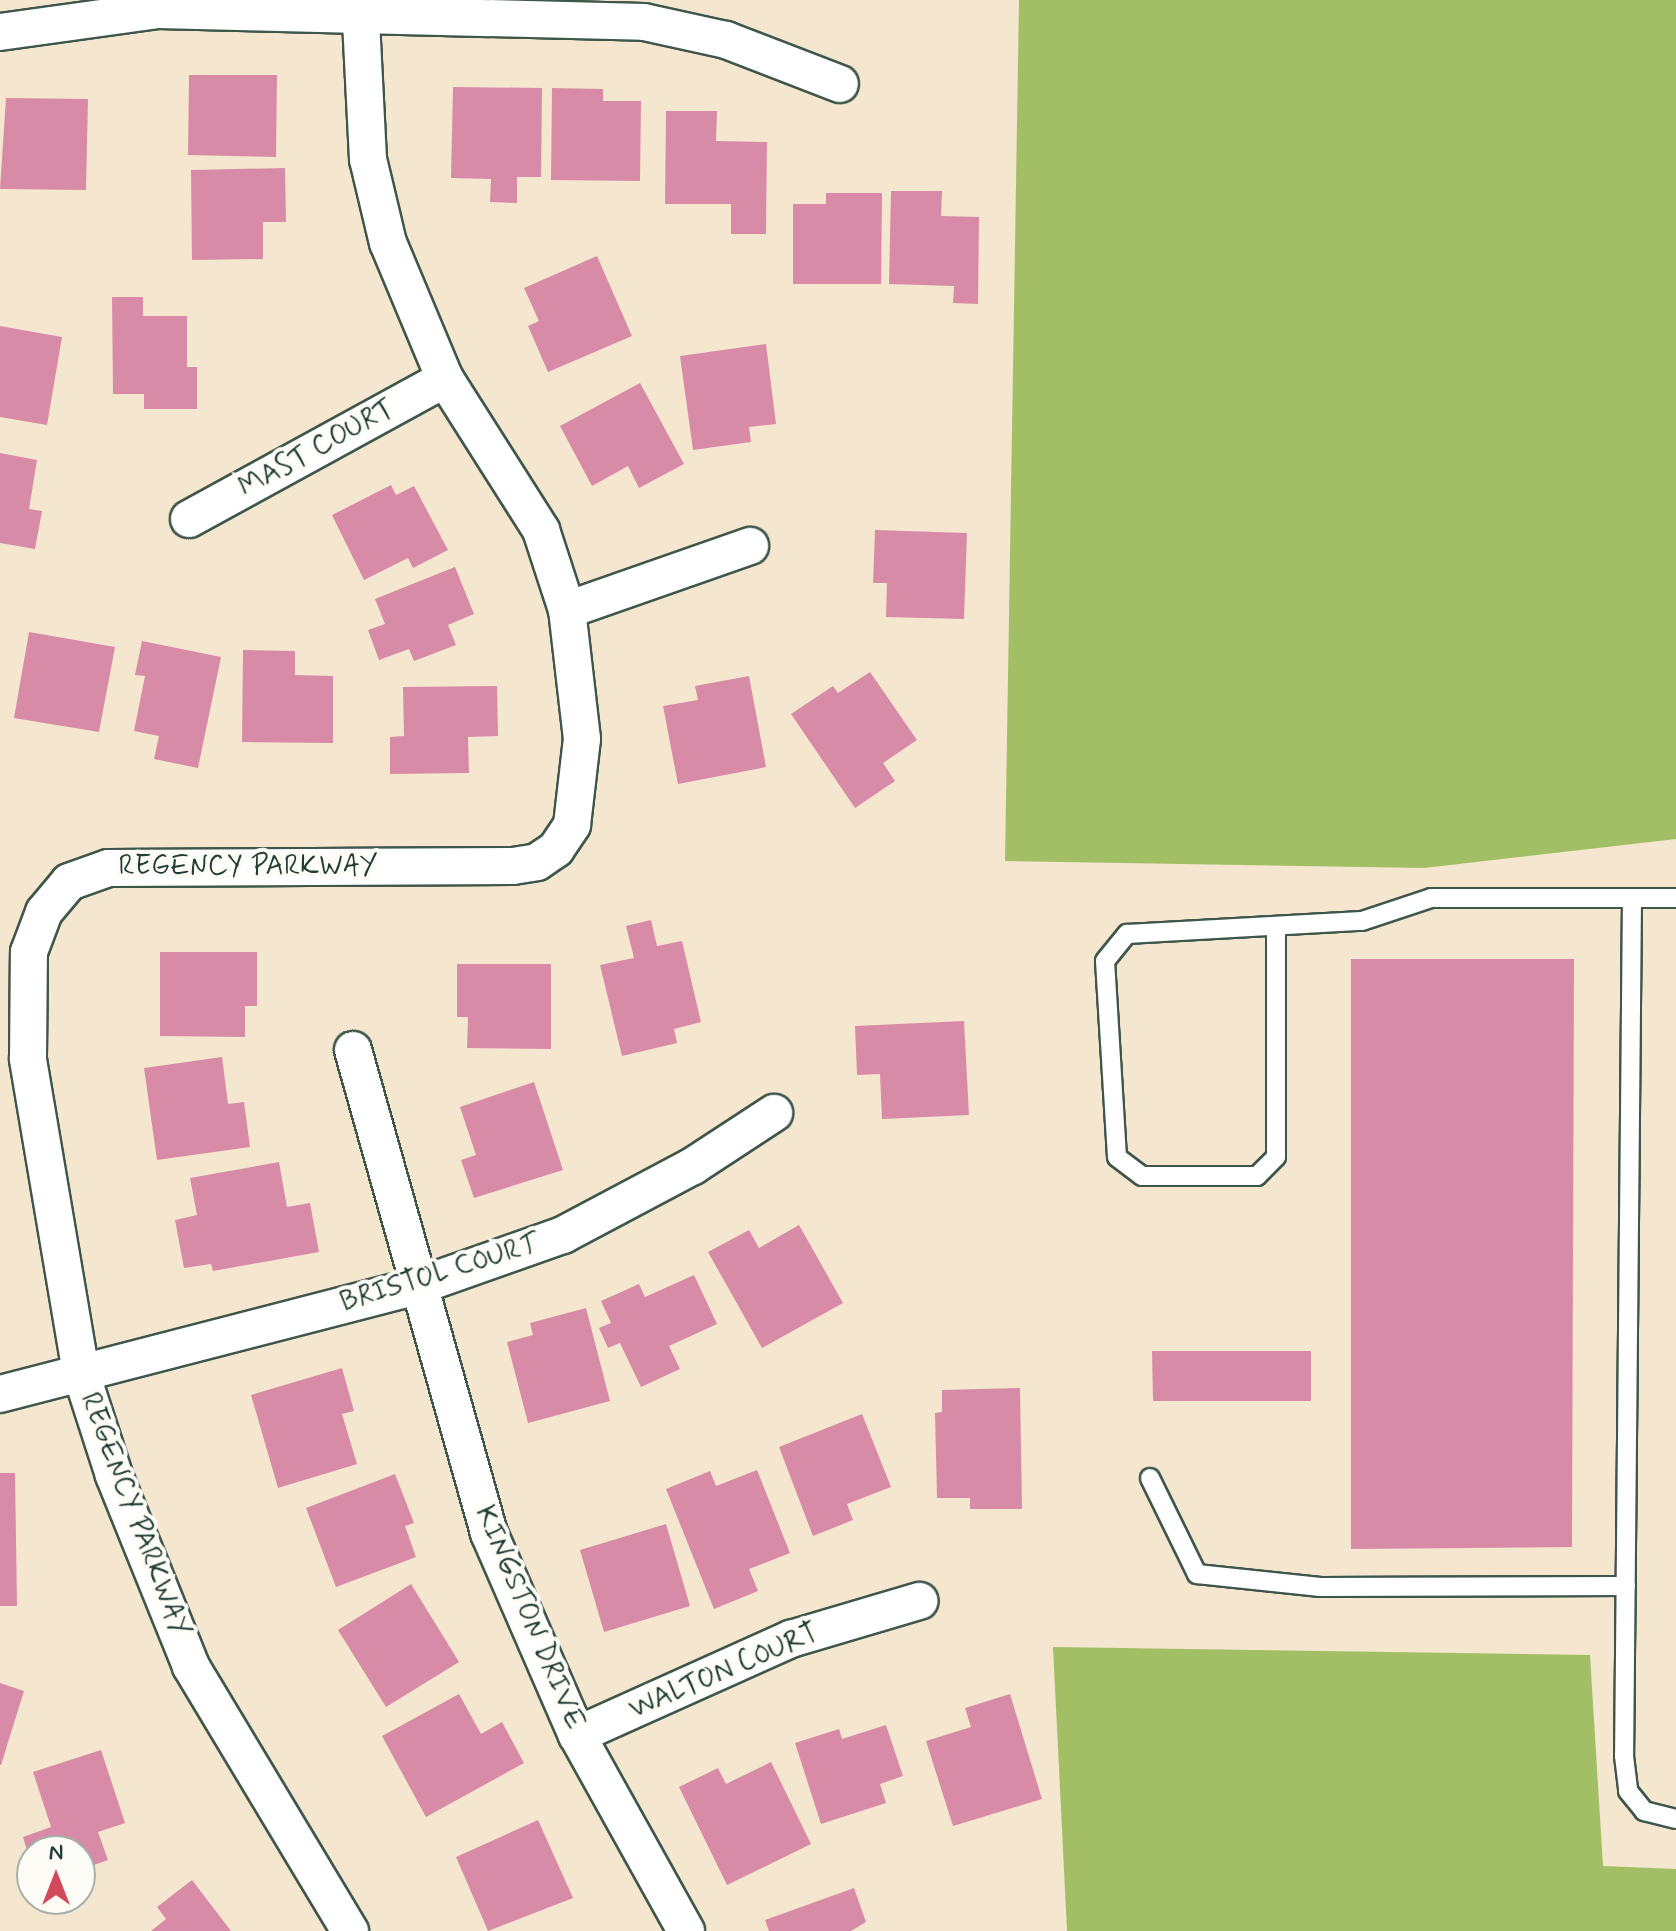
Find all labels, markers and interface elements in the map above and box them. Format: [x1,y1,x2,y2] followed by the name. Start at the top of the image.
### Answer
[233,392,401,506] street label: MAST COURT
[121,850,375,884] street label: REGENCY PARKWAY
[335,1227,545,1321] street label: BRISTOL COURT
[73,1391,195,1639] street label: REGENCY PARKWAY
[467,1501,591,1735] street label: KINGSTON DRIVE
[622,1616,826,1728] street label: WALTON COURT
[16,1835,96,1915] north arrow
[49,1839,63,1867] text: N

